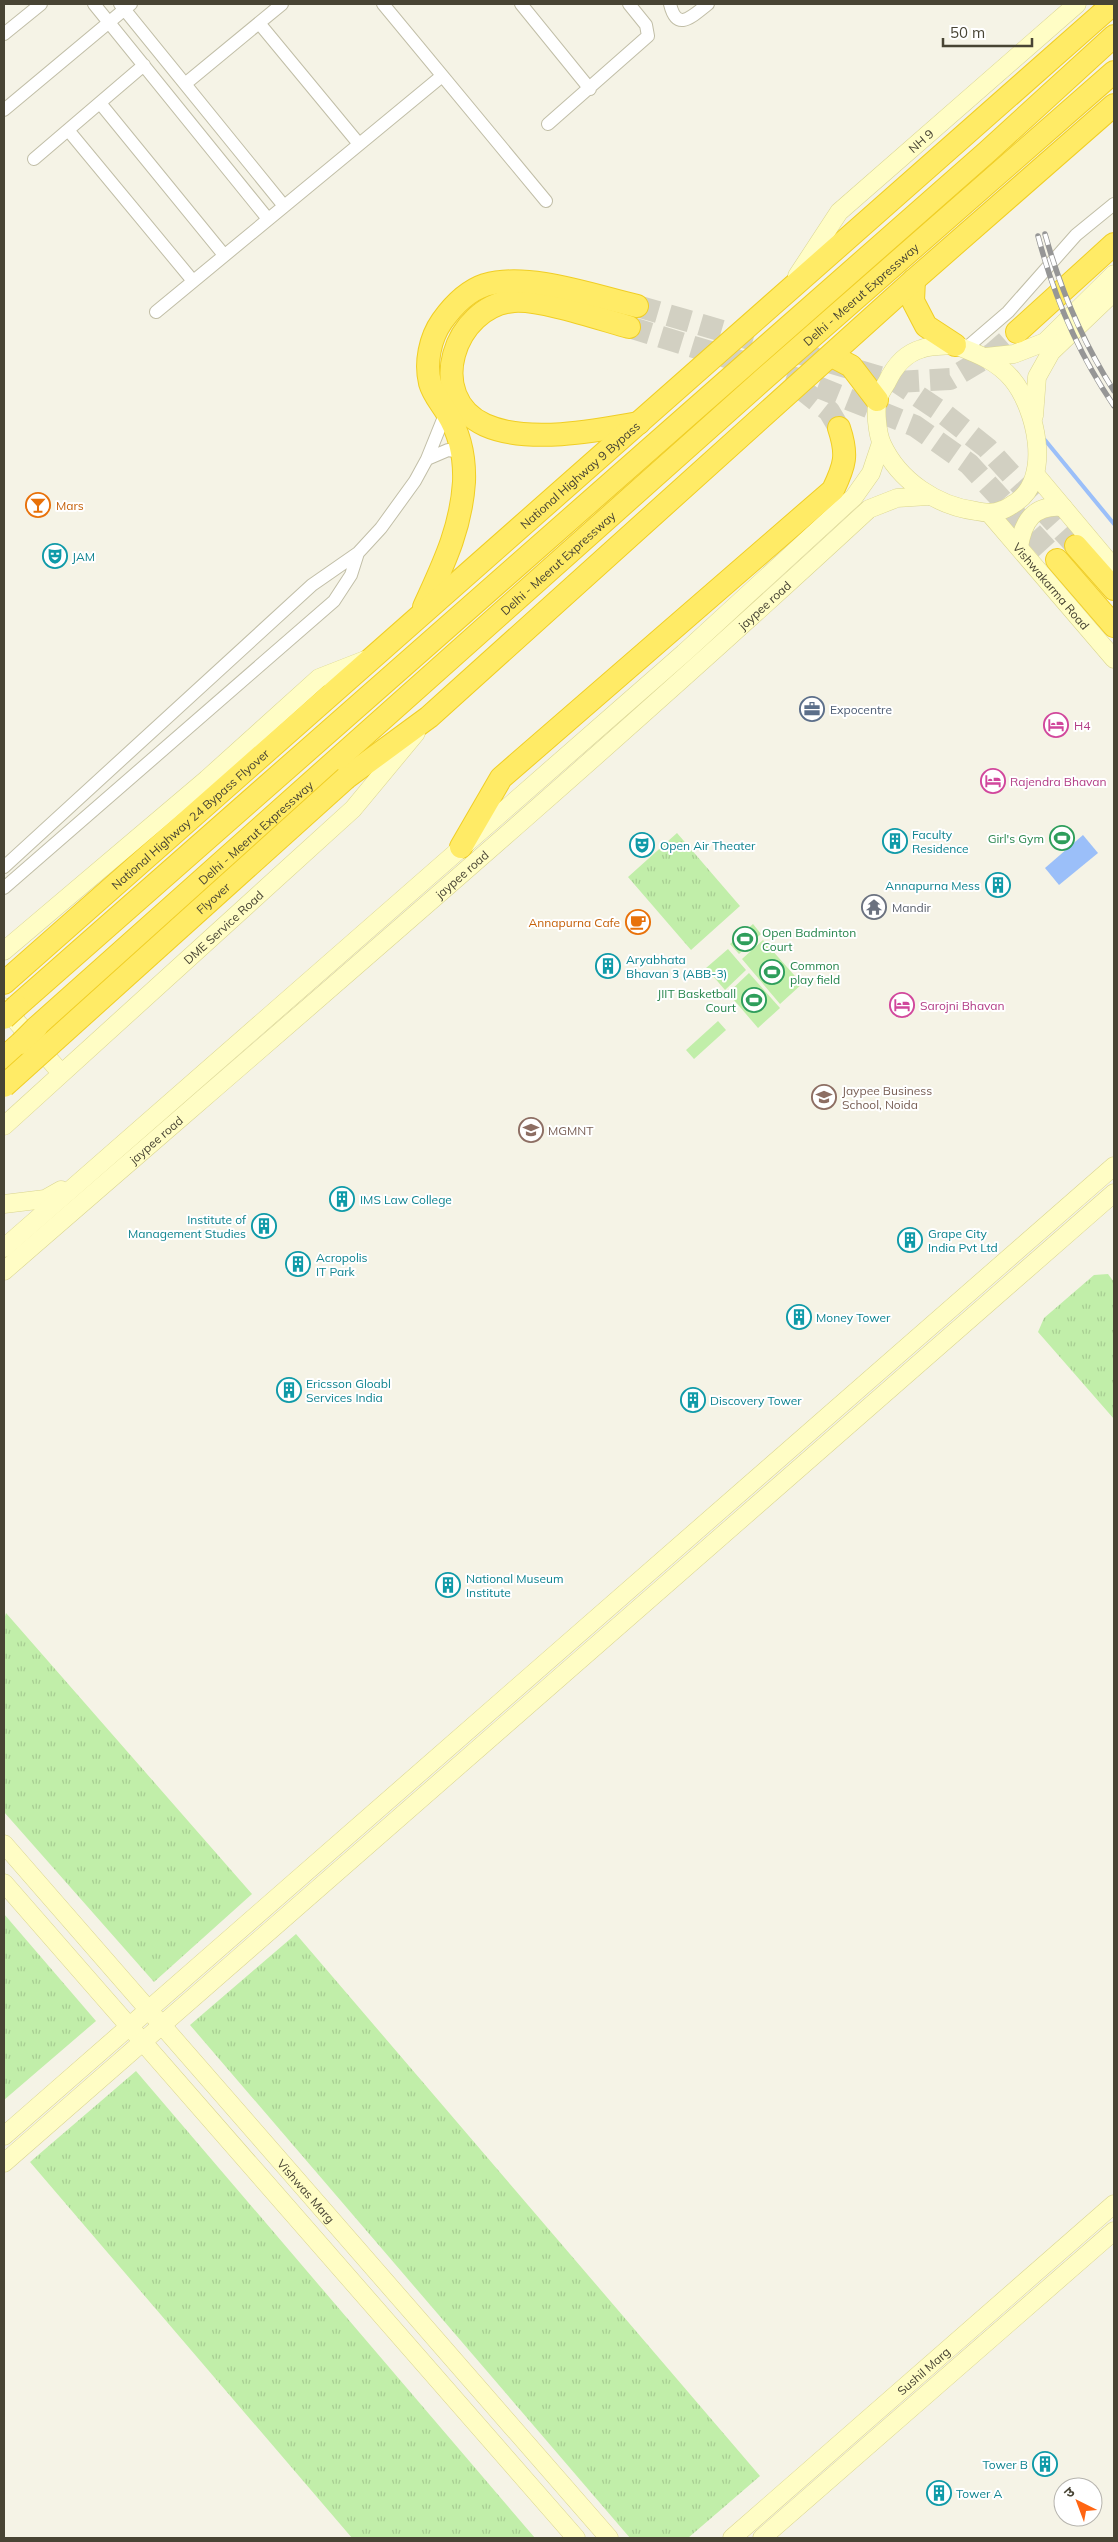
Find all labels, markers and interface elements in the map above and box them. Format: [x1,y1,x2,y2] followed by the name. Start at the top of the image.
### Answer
[943,15,1032,47] scale bar
[950,23,985,42] text: 50 m
[905,126,936,156] street label: NH 9
[800,239,922,349] street label: Delhi - Meerut Expressway
[517,418,643,532] street label: National Highway 9 Bypass
[25,492,51,518] bar icon: Mars
[56,498,84,513] place label: Mars
[497,507,619,618] street label: Delhi - Meerut Expressway
[1010,539,1093,632] street label: Vishwakarma Road
[42,543,68,569] theatre icon: JAM
[72,549,95,564] place label: JAM
[734,577,794,633] street label: jaypee road
[799,696,825,722] office icon: Expocentre
[830,702,892,717] place label: Expocentre
[1043,712,1069,738] hotel icon: H4
[1074,718,1090,733] place label: H4
[108,745,272,892] street label: National Highway 24 Bypass Flyover
[980,768,1006,794] hotel icon: Rajendra Bhavan
[1010,774,1107,789] place label: Rajendra Bhavan
[195,777,316,887] street label: Delhi - Meerut Expressway
[1049,825,1075,851] sports icon: Girl's Gym
[912,827,969,856] place label: Faculty Residence
[882,828,908,854] building icon: Faculty Residence
[988,831,1044,846] place label: Girl's Gym
[629,832,655,858] theatre icon: Open Air Theater
[660,838,756,853] place label: Open Air Theater
[431,847,491,902] street label: jaypee road
[985,872,1011,898] building icon: Annapurna Mess
[885,878,980,893] place label: Annapurna Mess
[193,879,233,917] street label: Flyover
[180,887,266,967] street label: DME Service Road
[861,894,887,920] temple icon: Mandir
[892,900,932,915] place label: Mandir
[625,909,651,935] cafe icon: Annapurna Cafe
[528,915,620,930] place label: Annapurna Cafe
[762,925,856,954] place label: Open Badminton Court
[732,926,758,952] sports icon: Open Badminton Court
[626,952,727,981] place label: Aryabhata Bhavan 3 (ABB-3)
[595,953,621,979] building icon: Aryabhata Bhavan 3 (ABB-3)
[790,958,840,987] place label: Common play field
[759,959,785,985] sports icon: Common play field
[657,986,736,1015] place label: JIIT Basketball Court
[741,987,767,1013] sports icon: JIIT Basketball Court
[889,992,915,1018] hotel icon: Sarojni Bhavan
[920,998,1005,1013] place label: Sarojni Bhavan
[842,1083,932,1112] place label: Jaypee Business School, Noida
[811,1084,837,1110] school or university icon: Jaypee Business School, Noida
[126,1112,185,1167] street label: jaypee road
[518,1117,544,1143] school or university icon: MGMNT
[548,1123,594,1138] place label: MGMNT
[329,1186,355,1212] building icon: IMS Law College
[360,1192,452,1207] place label: IMS Law College
[128,1212,247,1241] place label: Institute of Management Studies
[251,1213,277,1239] building icon: Institute of Management Studies
[928,1226,998,1255] place label: Grape City India Pvt Ltd
[897,1227,923,1253] building icon: Grape City India Pvt Ltd
[316,1250,368,1279] place label: Acropolis IT Park
[285,1251,311,1277] building icon: Acropolis IT Park
[786,1304,812,1330] building icon: Money Tower
[816,1310,891,1325] place label: Money Tower
[306,1376,391,1405] place label: Ericsson Gloabl Services India
[276,1377,302,1403] building icon: Ericsson Gloabl Services India
[680,1387,706,1413] building icon: Discovery Tower
[710,1393,802,1408] place label: Discovery Tower
[466,1571,563,1600] place label: National Museum Institute
[435,1572,461,1598] building icon: National Museum Institute
[274,2156,338,2226] street label: Vishwas Marg
[894,2344,953,2398] street label: Sushil Marg
[1032,2451,1058,2477] building icon: Tower B
[982,2457,1028,2472] place label: Tower B
[1053,2477,1103,2527] north arrow
[926,2480,952,2506] building icon: Tower A
[1060,2482,1079,2502] text: उ
[956,2486,1002,2501] place label: Tower A

